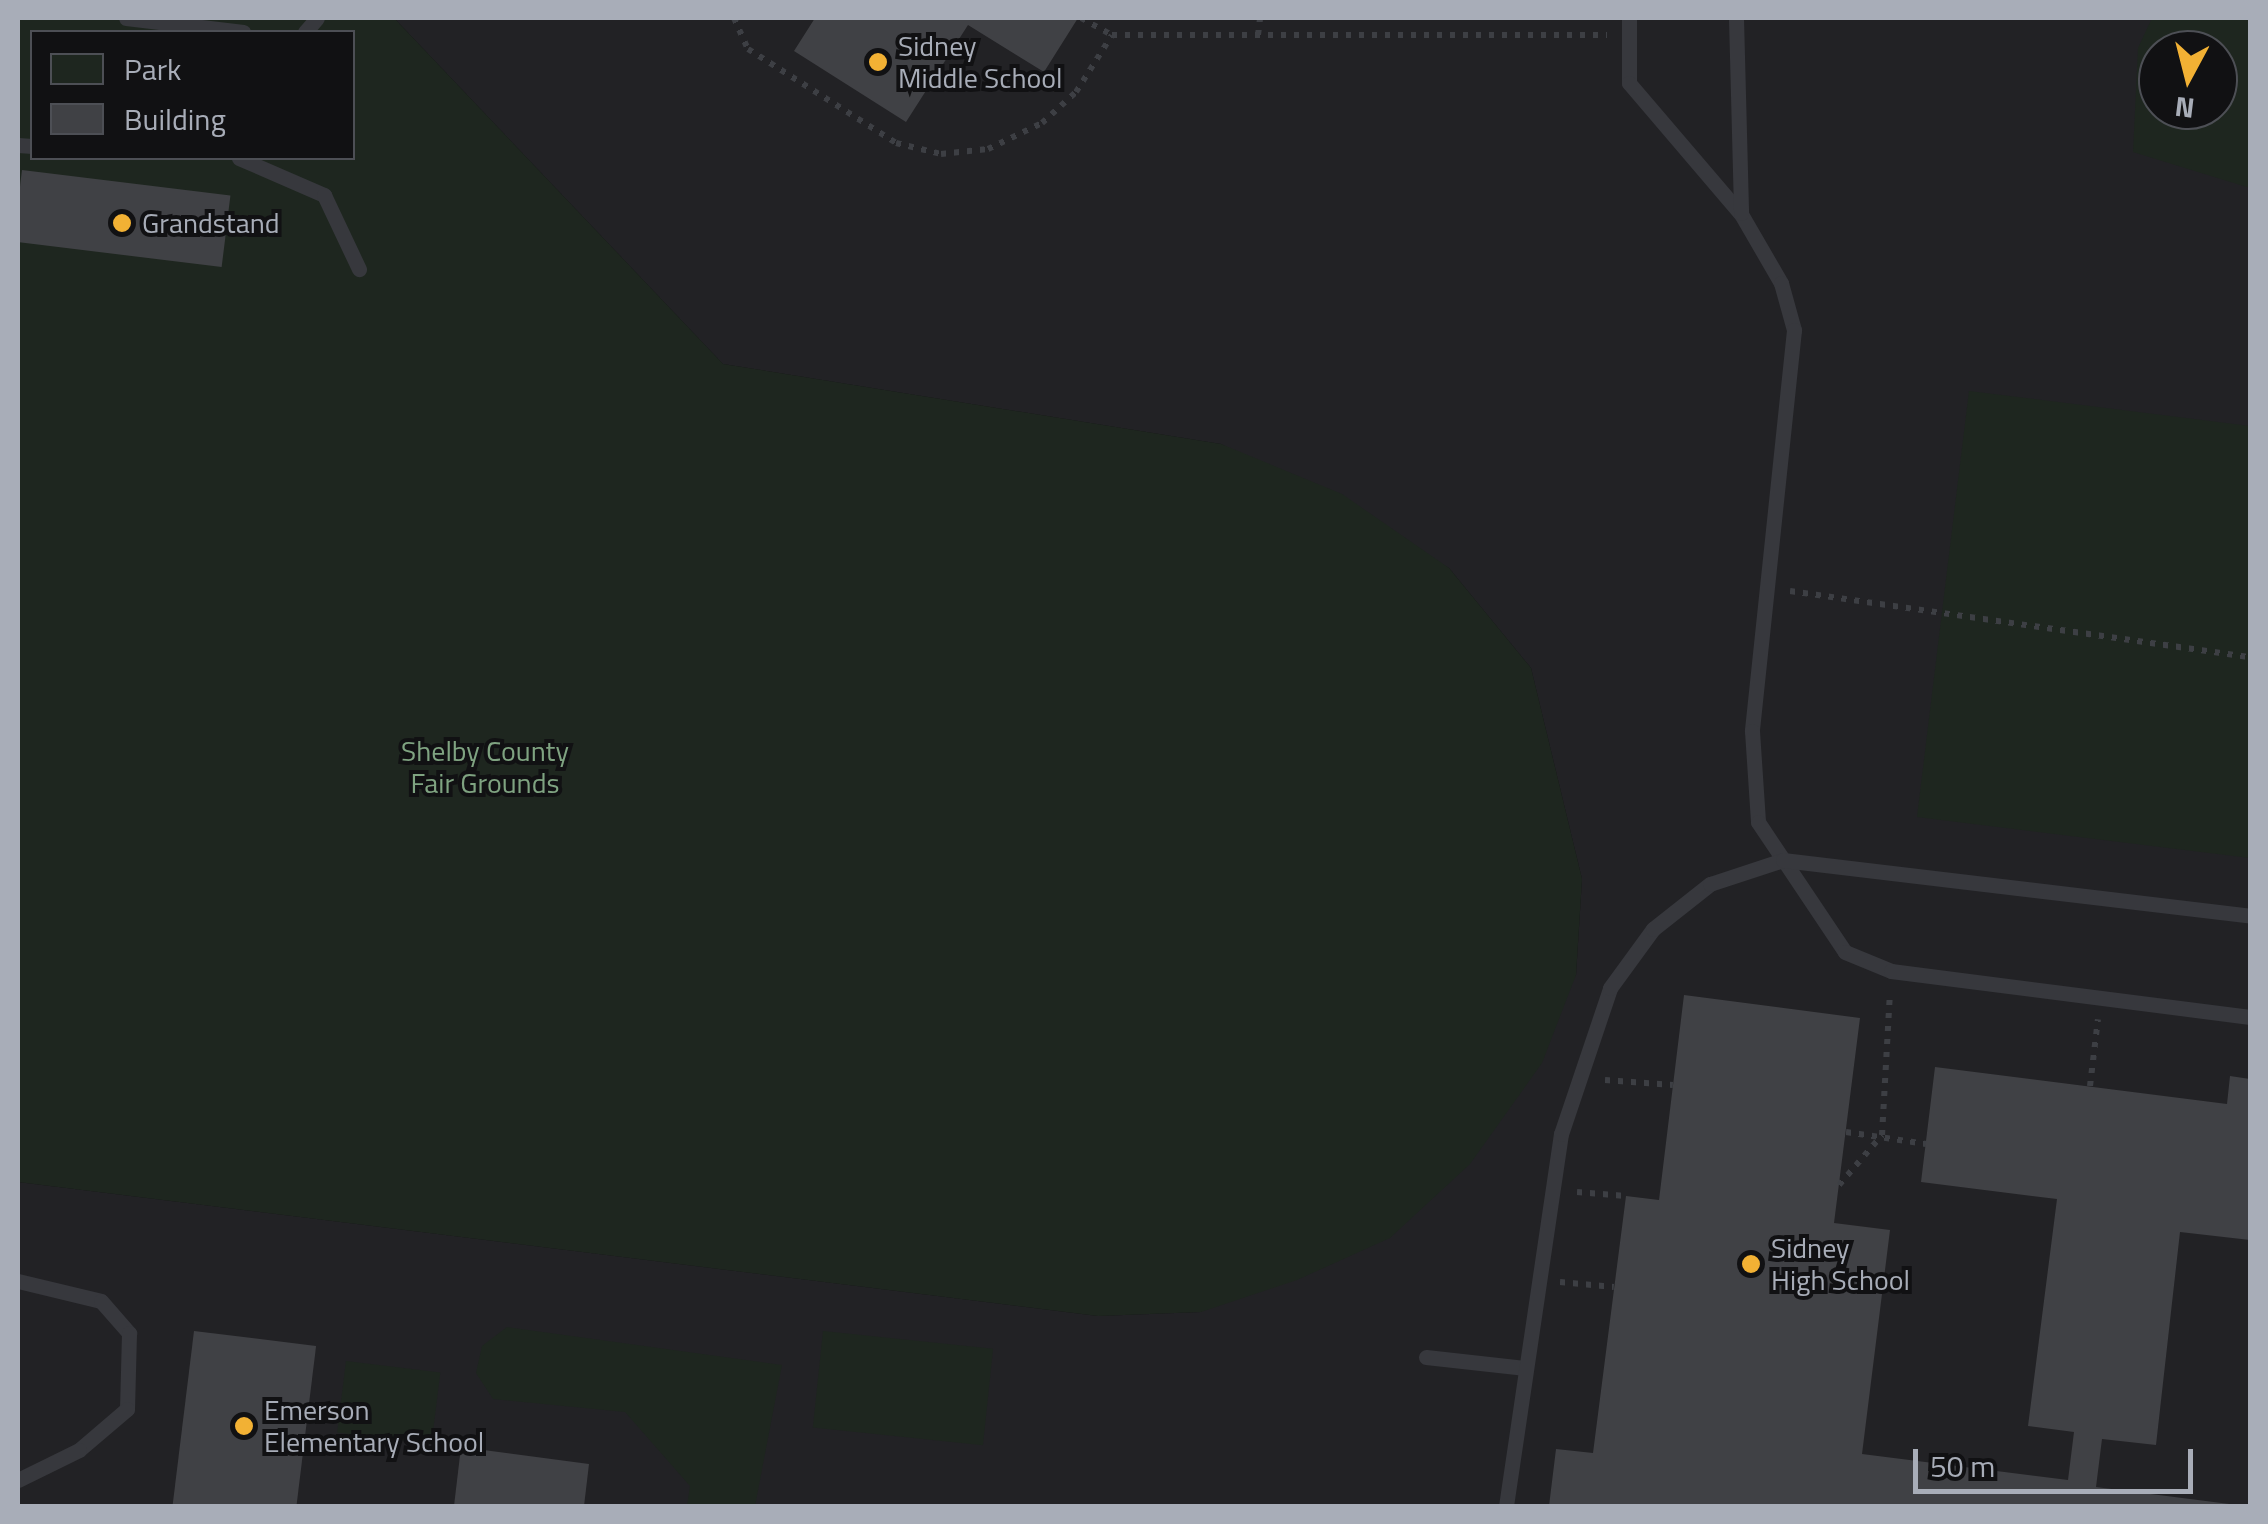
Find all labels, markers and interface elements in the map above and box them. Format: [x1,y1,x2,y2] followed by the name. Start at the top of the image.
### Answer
[898,29,1062,95] place label: Sidney Middle School
[30,30,355,160] legend
[2138,30,2238,130] north arrow
[124,46,181,92] text: Park
[867,51,889,73] marker: Sidney Middle School
[2172,86,2197,131] text: N
[124,96,226,142] text: Building
[142,206,280,240] place label: Grandstand
[111,212,133,234] marker: Grandstand
[401,734,569,800] park label: Shelby County Fair Grounds
[1771,1231,1910,1297] place label: Sidney High School
[1740,1253,1762,1275] marker: Sidney High School
[264,1393,484,1459] place label: Emerson Elementary School
[233,1415,255,1437] marker: Emerson Elementary School
[1918,1429,2198,1491] scale bar
[1930,1443,1995,1489] text: 50 m

